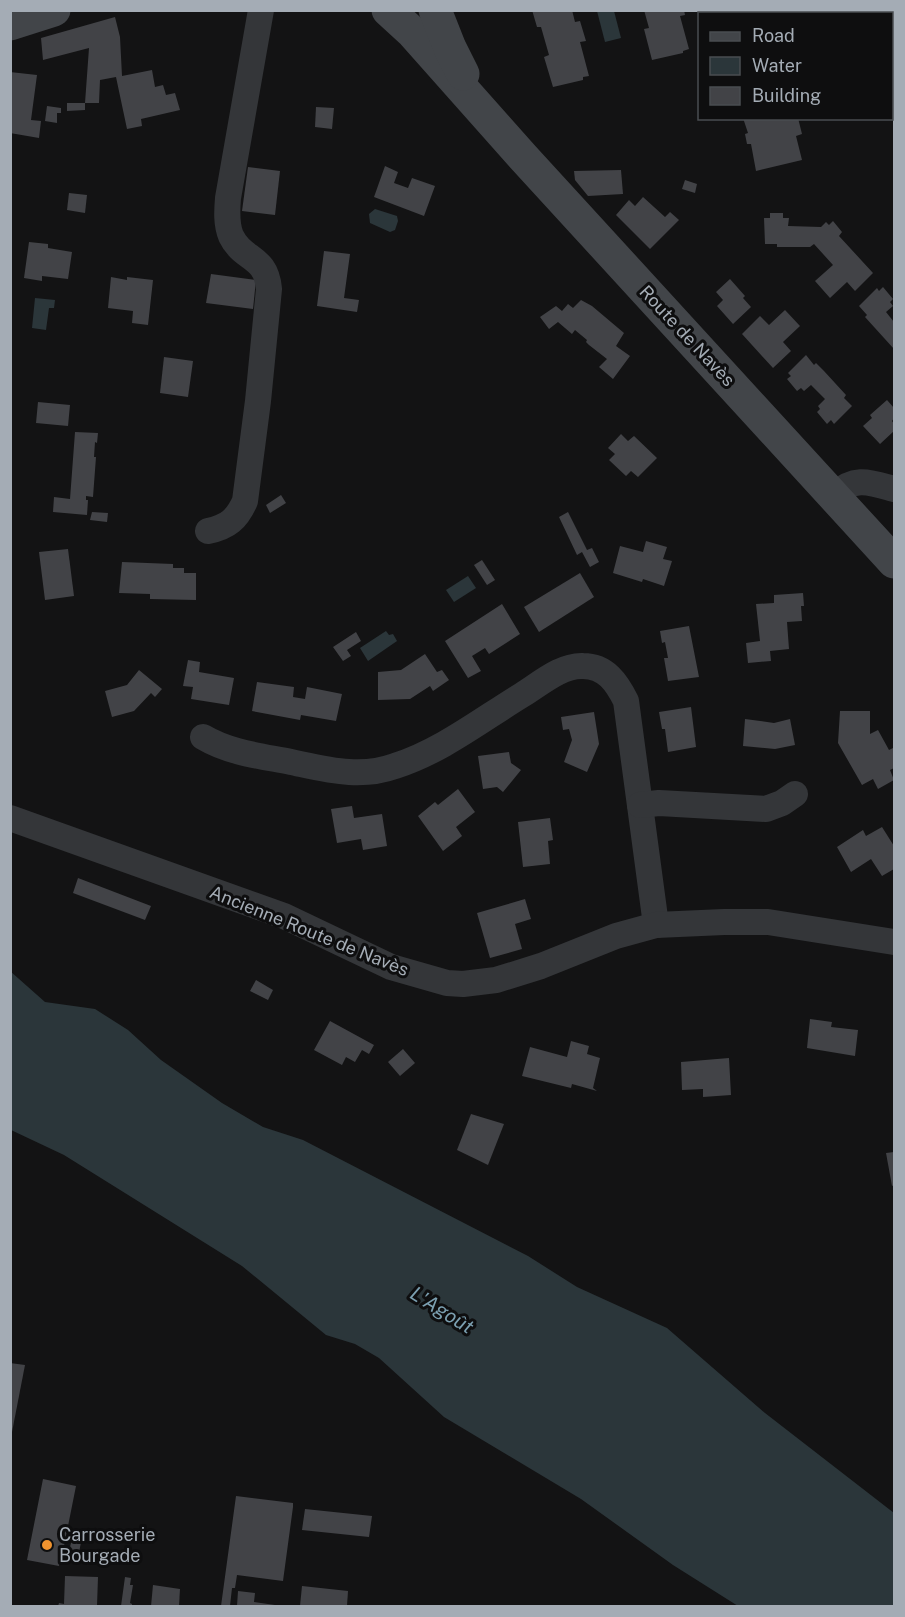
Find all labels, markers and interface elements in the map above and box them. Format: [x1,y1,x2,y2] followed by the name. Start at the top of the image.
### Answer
[698,12,893,120] legend
[752,25,795,46] text: Road
[752,55,802,76] text: Water
[752,85,821,106] text: Building
[635,281,739,390] street label: Route de Navès
[207,881,412,980] street label: Ancienne Route de Navès
[406,1281,479,1339] water label: L'Agoût
[59,1524,155,1566] place label: Carrosserie Bourgade
[40,1538,54,1552] marker: Carrosserie Bourgade

